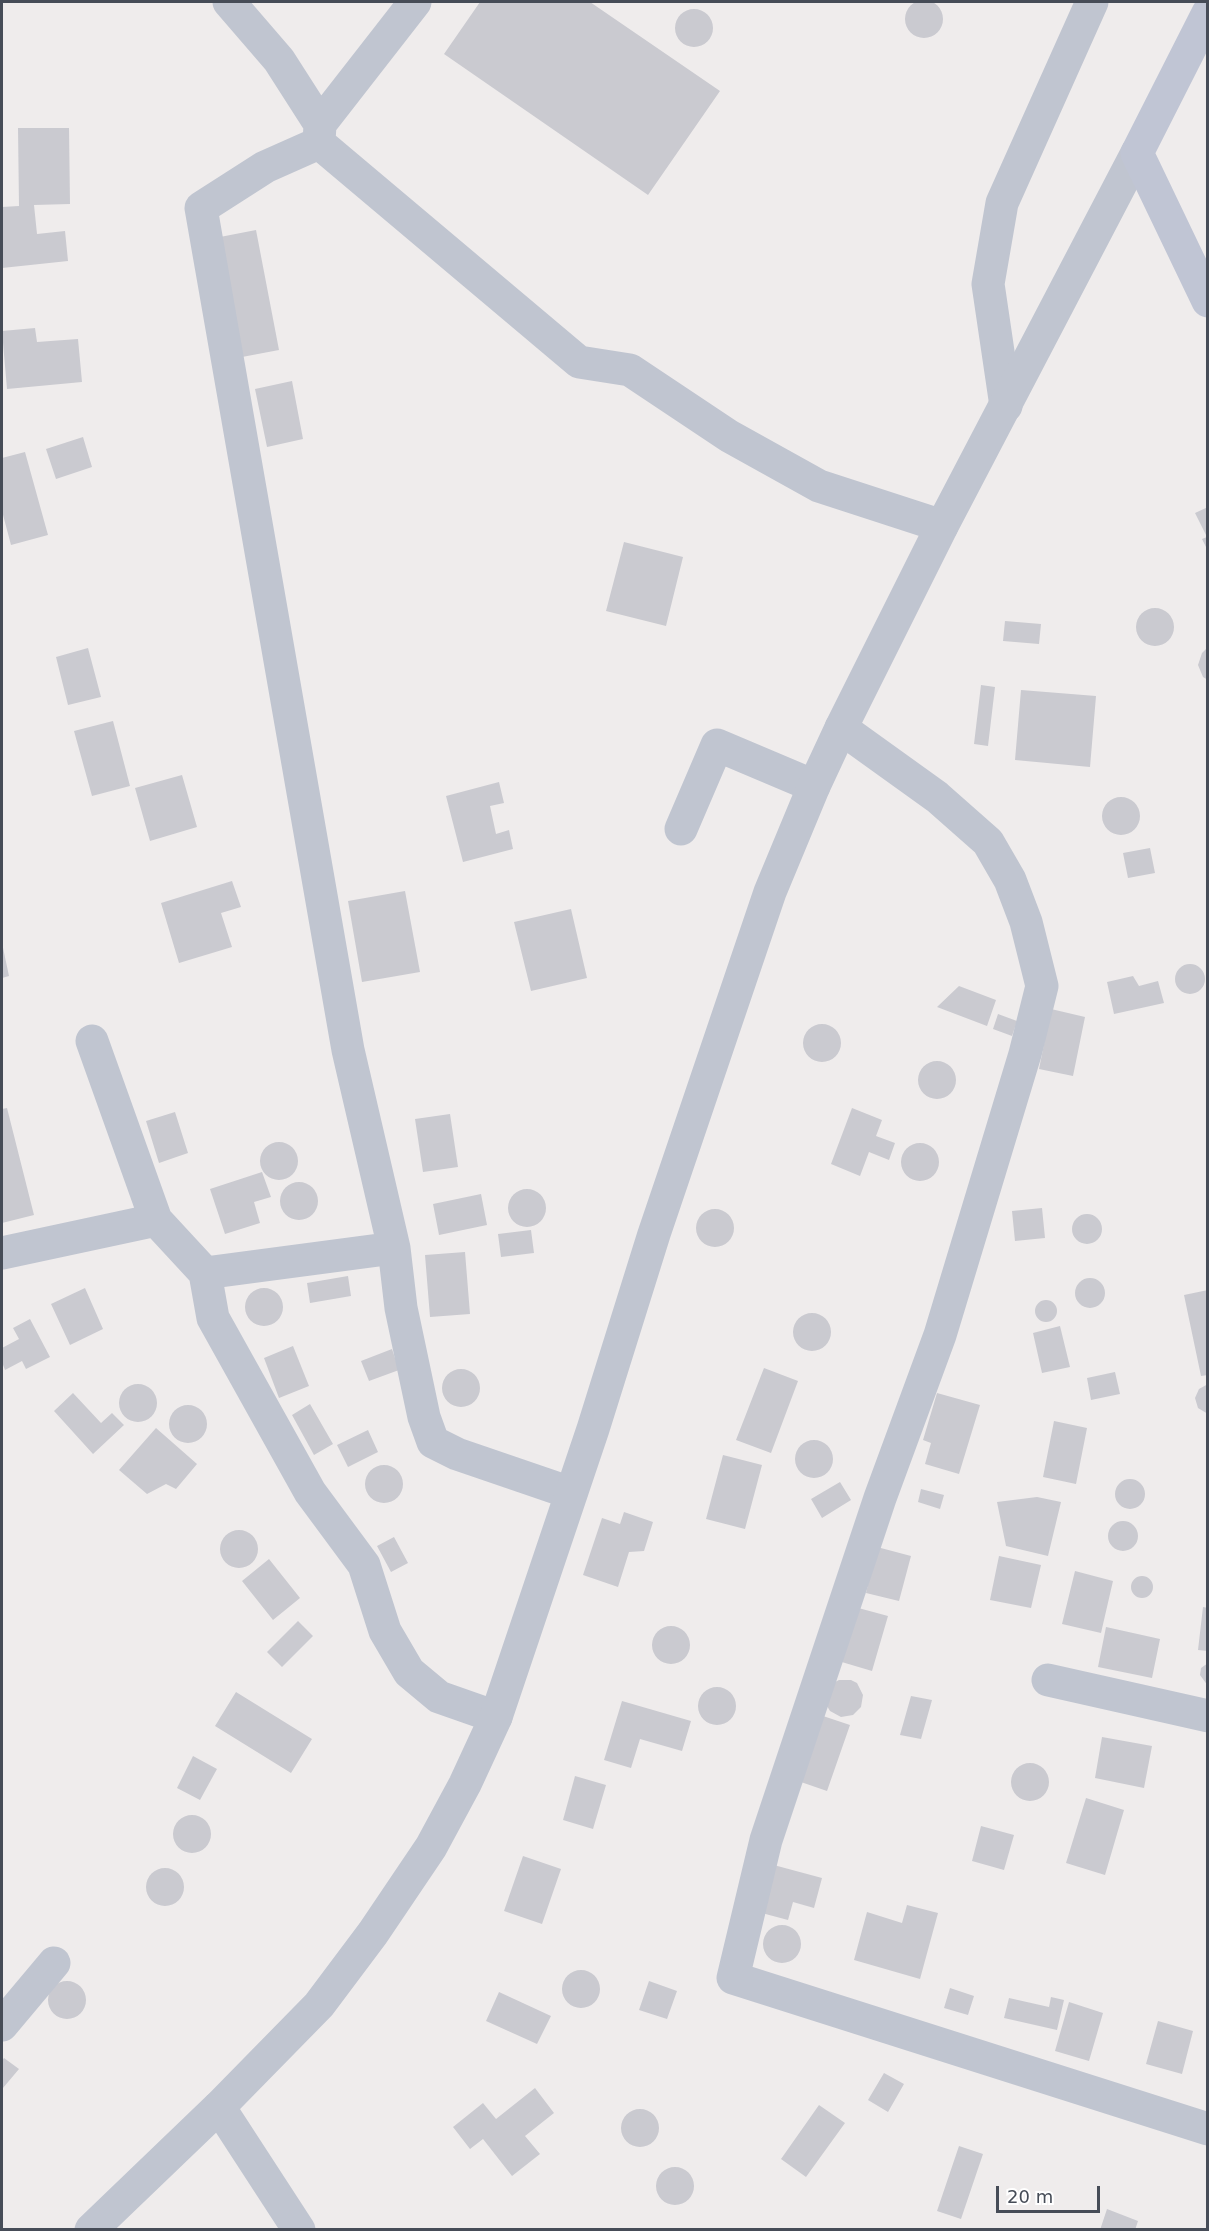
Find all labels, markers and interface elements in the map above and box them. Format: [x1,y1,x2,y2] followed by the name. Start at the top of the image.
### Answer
[999,2174,1102,2212] scale bar
[1007,2186,1053,2207] text: 20 m

